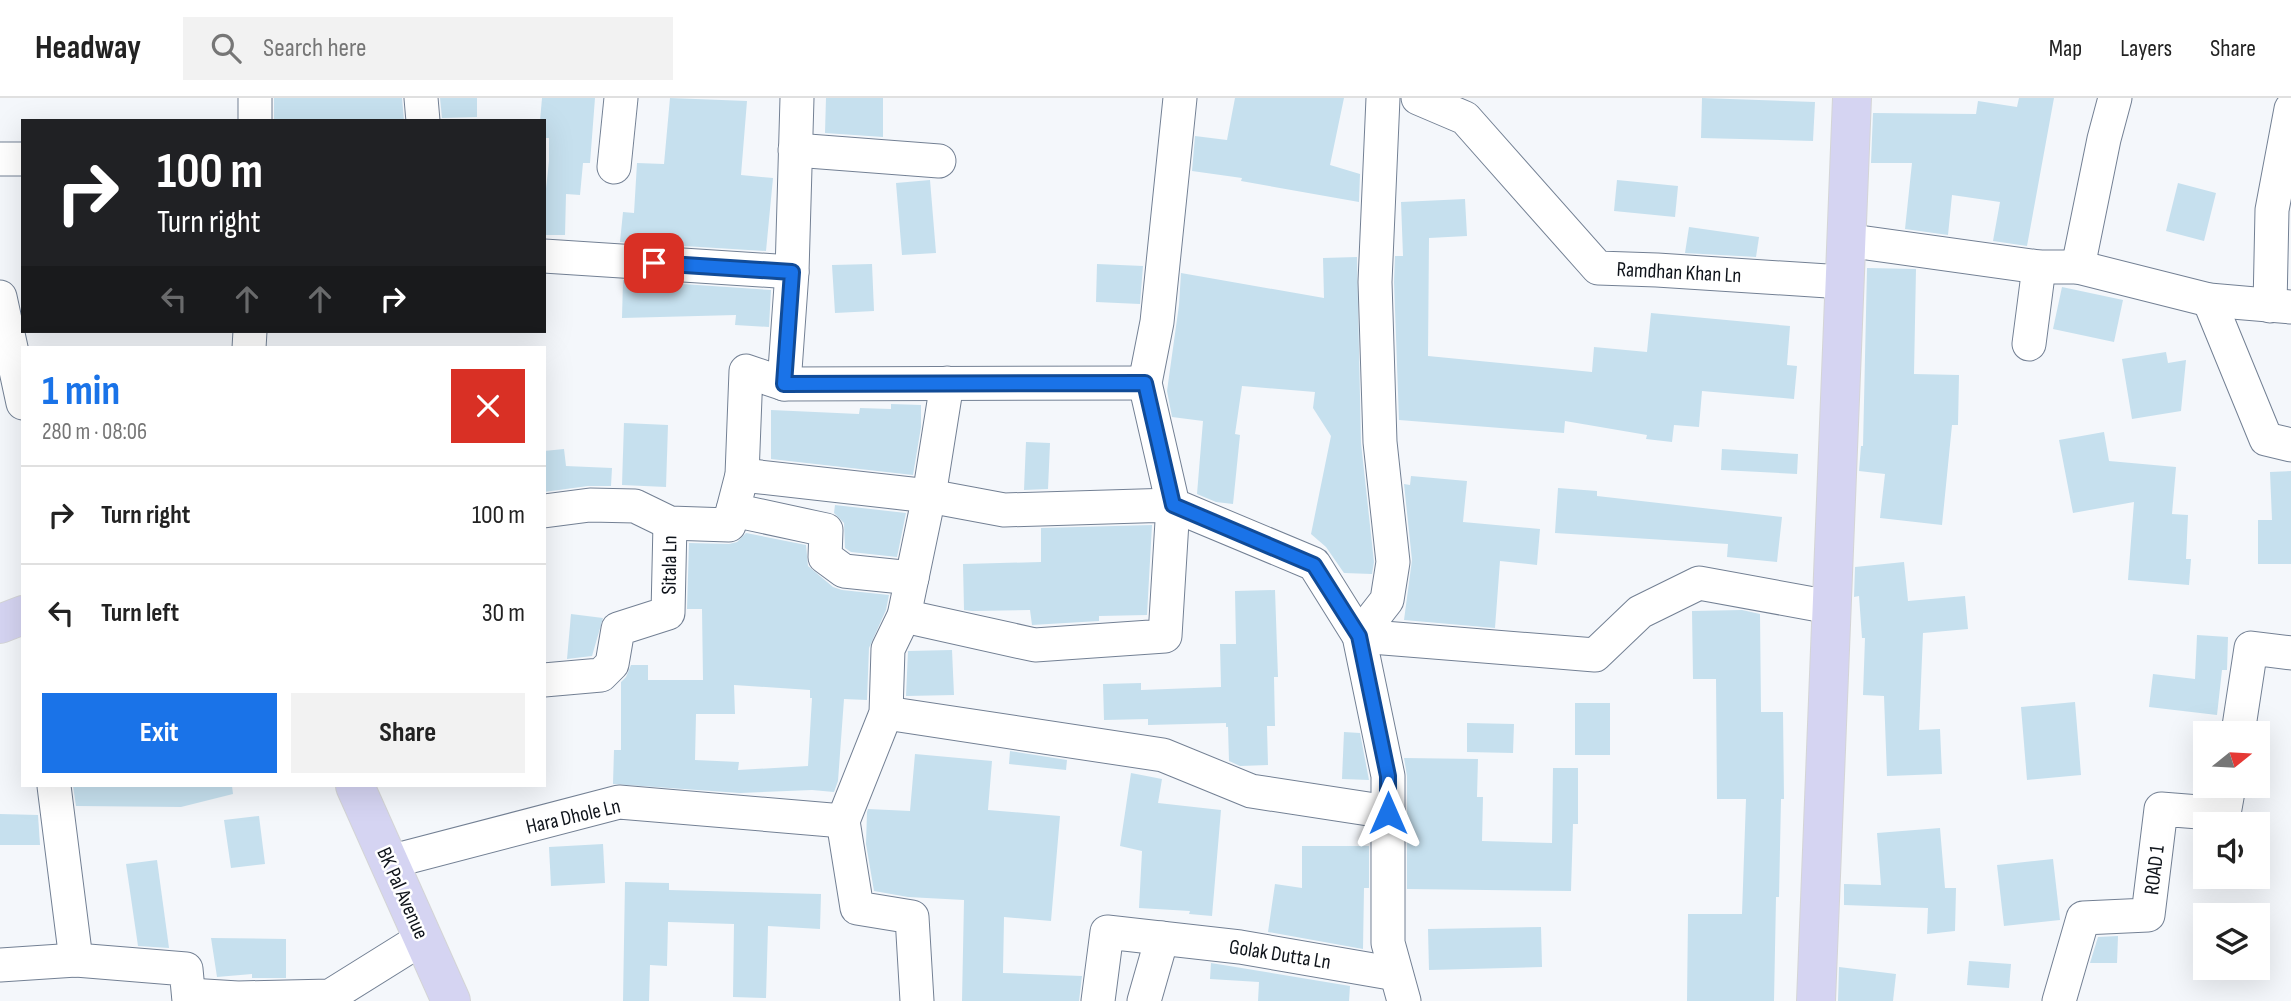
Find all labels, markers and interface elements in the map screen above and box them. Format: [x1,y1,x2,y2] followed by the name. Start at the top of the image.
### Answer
[183,17,673,80] search box
[35,28,141,68] text: Headway
[207,29,245,67] icon: search
[263,33,366,64] text: Search here
[2049,34,2082,63] text: Map
[2120,34,2172,63] text: Layers
[2210,34,2256,63] text: Share
[157,143,263,202] text: 100 m
[42,147,133,238] icon: right
[157,203,261,242] text: Turn right
[624,233,684,293] pin
[635,244,673,282] icon: arrive
[1616,257,1742,288] street label: Ramdhan Khan Ln
[155,280,193,318] icon: left
[228,280,266,318] icon: ahead
[301,280,339,318] icon: ahead
[374,280,412,318] icon: right
[42,366,120,417] text: 1 min
[451,369,525,443] button: close
[42,418,147,446] text: 280 m · 08:06
[42,496,80,534] icon: right
[101,500,190,531] text: Turn right
[472,500,525,531] text: 100 m
[656,535,683,595] street label: Sitala Ln
[42,594,80,632] icon: left
[101,598,179,629] text: Turn left
[482,598,525,629] text: 30 m
[42,693,277,773] button: Exit
[291,693,525,773] button: Share
[2193,721,2270,798] north arrow
[2193,721,2270,980] map controls
[1351,776,1425,850] position arrow
[523,793,623,840] street label: Hara Dhole Ln
[2193,812,2270,889] button: sound
[2139,843,2170,896] street label: ROAD 1
[371,844,434,943] street label: BK Pal Avenue
[2193,903,2270,980] button: layers
[1227,934,1333,975] street label: Golak Dutta Ln

